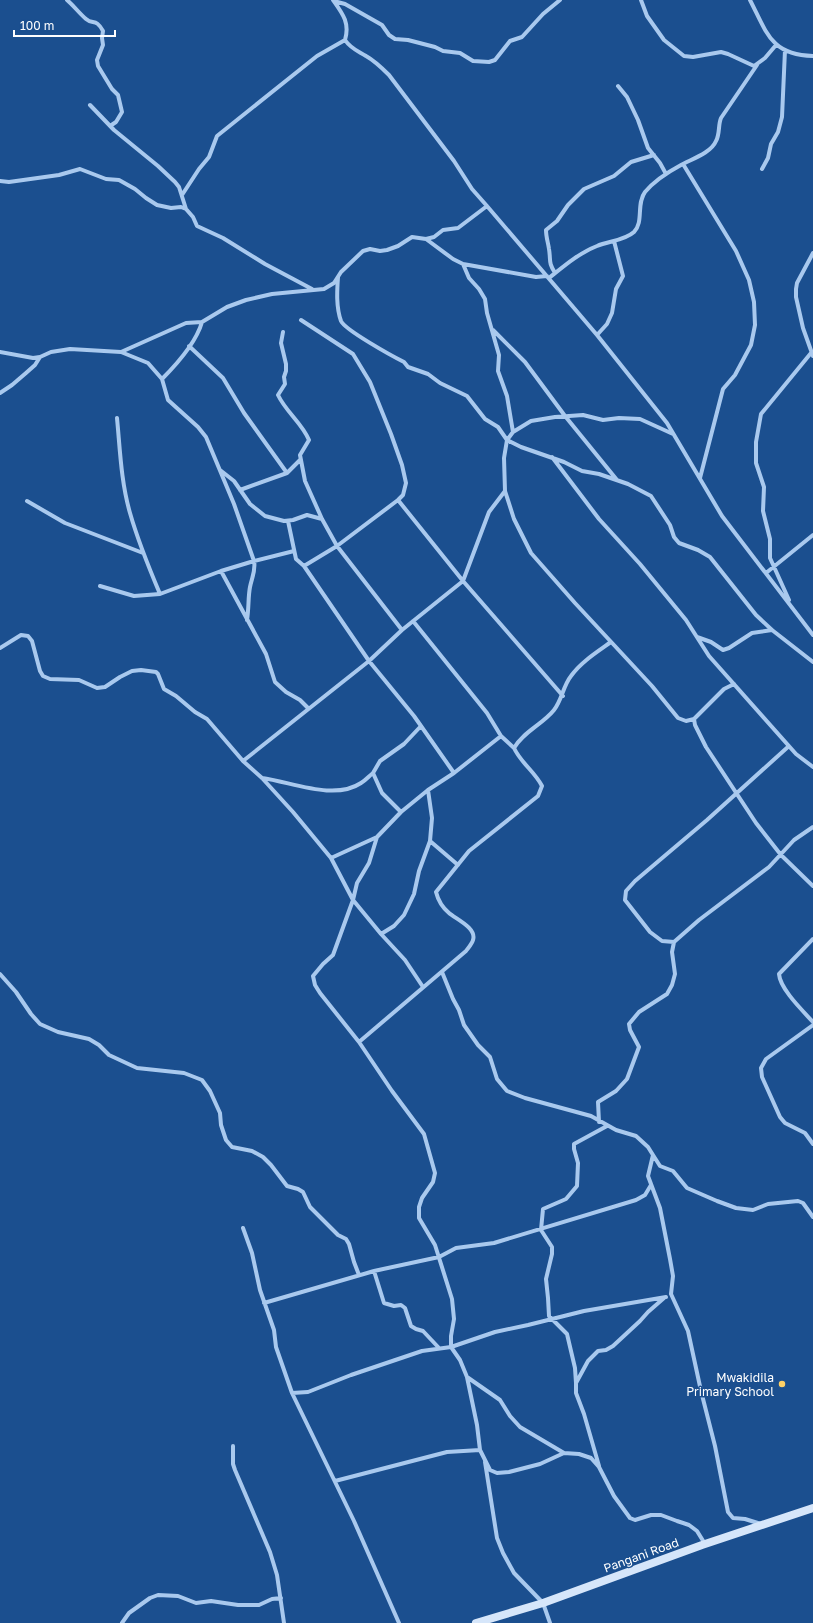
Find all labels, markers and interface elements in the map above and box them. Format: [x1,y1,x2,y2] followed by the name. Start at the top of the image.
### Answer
[14,12,115,38] scale bar
[20,18,54,33] text: 100 m
[686,1370,774,1399] place label: Mwakidila Primary School
[777,1379,787,1389] marker: Mwakidila Primary School
[601,1534,681,1576] street label: Pangani Road

